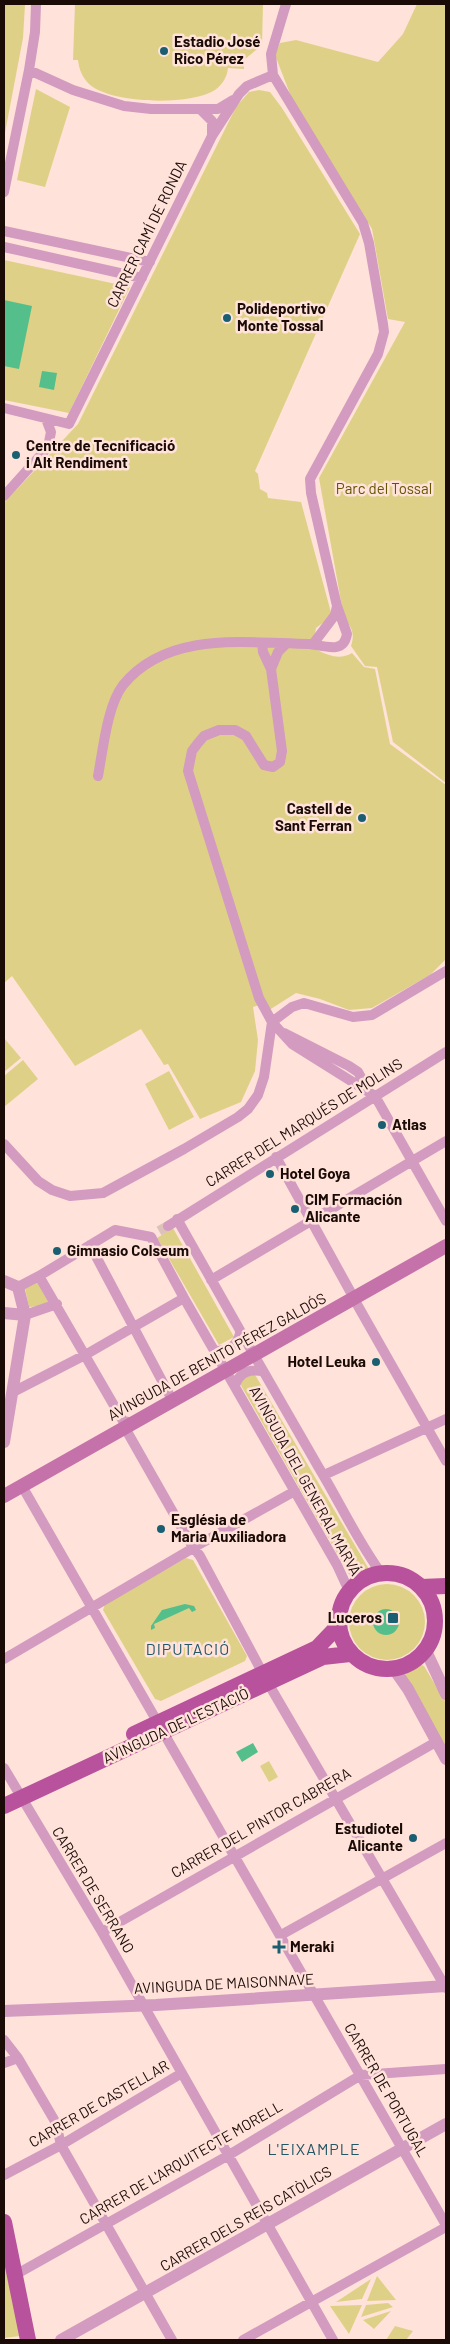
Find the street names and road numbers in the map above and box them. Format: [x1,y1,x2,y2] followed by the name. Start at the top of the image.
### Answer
[103,157,190,310] street label: CARRER CAMÍ DE RONDA
[202,1054,405,1190] street label: CARRER DEL MARQUÉS DE MOLINS
[104,1288,329,1424] street label: AVINGUDA DE BENITO PÉREZ GALDÓS
[246,1383,366,1579] street label: AVINGUDA DEL GENERAL MARVÁ
[100,1683,251,1767] street label: AVINGUDA DE L'ESTACIÓ
[167,1763,354,1881] street label: CARRER DEL PINTOR CABRERA
[49,1823,139,1956] street label: CARRER DE SERRANO
[133,1969,315,1997] street label: AVINGUDA DE MAISONNAVE
[341,2019,433,2160] street label: CARRER DE PORTUGAL
[25,2056,172,2151] street label: CARRER DE CASTELLAR
[76,2097,285,2228] street label: CARRER DE L'ARQUITECTE MORELL
[157,2162,334,2275] street label: CARRER DELS REIS CATÒLICS

